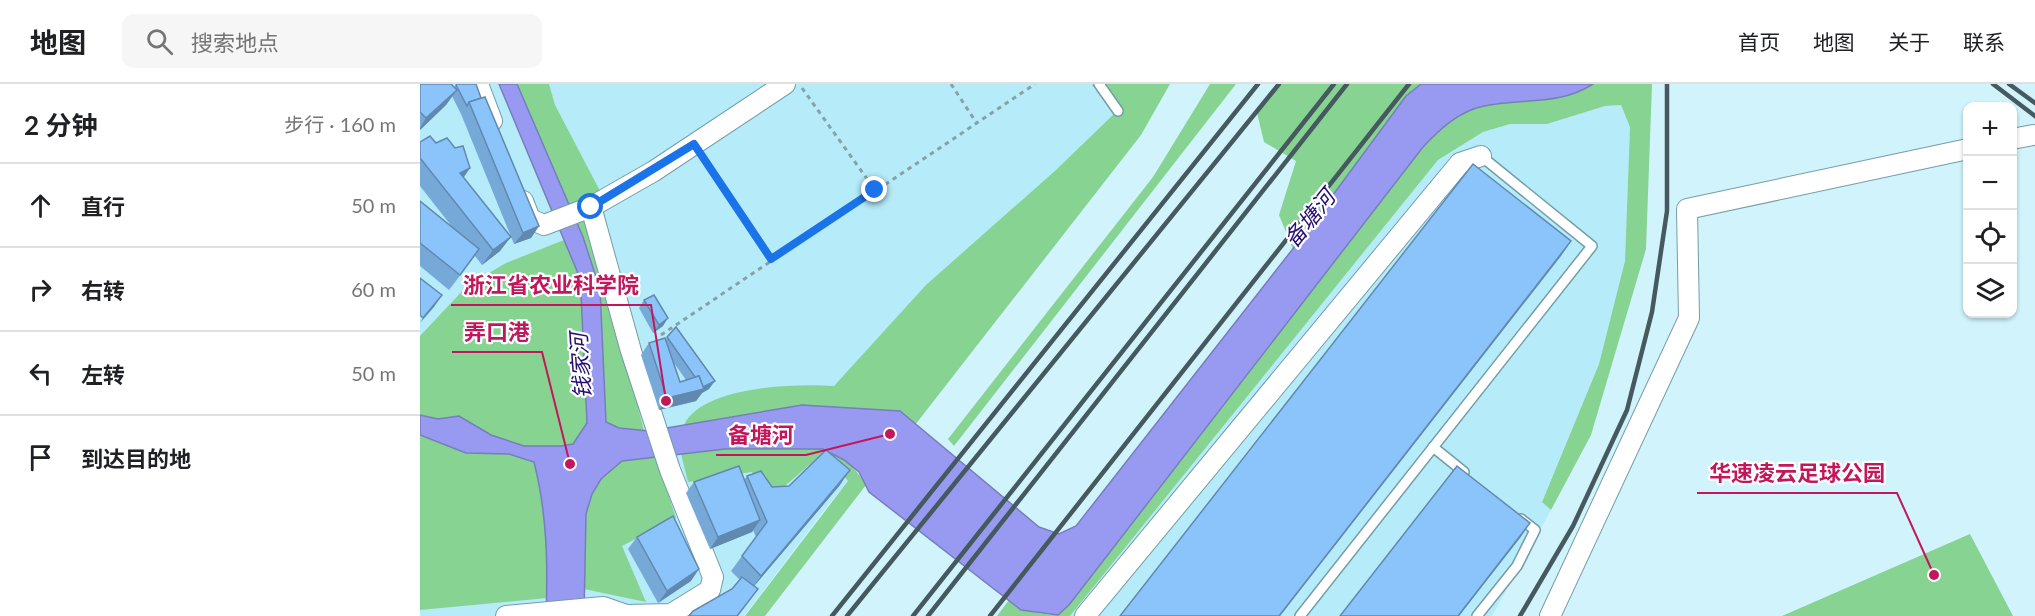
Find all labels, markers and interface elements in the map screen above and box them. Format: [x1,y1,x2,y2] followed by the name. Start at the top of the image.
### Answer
[122,14,542,68] search box
[30,25,86,59] text: 地图
[143,25,176,58] icon: search
[191,29,279,56] text: 搜索地点
[1738,29,1780,54] text: 首页
[1813,29,1855,54] text: 地图
[1888,29,1930,54] text: 关于
[1963,29,2005,54] text: 联系
[1963,102,2017,318] map controls
[1963,102,2017,156] button: +
[24,109,97,141] text: 2 分钟
[284,112,396,136] text: 步行 · 160 m
[1963,156,2017,210] button: −
[861,176,887,202] route end
[1278,181,1343,252] water label: 备塘河
[24,189,57,222] icon: ahead
[81,193,125,220] text: 直行
[351,193,396,217] text: 50 m
[577,193,603,219] route start
[1963,210,2017,264] button: locate
[1963,264,2017,318] button: layers
[451,265,651,305] callout: 浙江省农业科学院
[463,271,639,298] text: 浙江省农业科学院
[24,273,57,306] icon: right
[81,277,125,304] text: 右转
[351,277,396,301] text: 60 m
[452,312,542,352] callout: 弄口港
[464,318,530,345] text: 弄口港
[564,328,596,400] water label: 钱家河
[24,357,57,390] icon: left
[81,361,125,388] text: 左转
[351,361,396,385] text: 50 m
[716,415,806,455] callout: 备塘河
[728,421,794,448] text: 备塘河
[24,441,57,474] icon: arrive
[81,445,191,472] text: 到达目的地
[1697,453,1897,493] callout: 华速凌云足球公园
[1709,459,1885,486] text: 华速凌云足球公园

